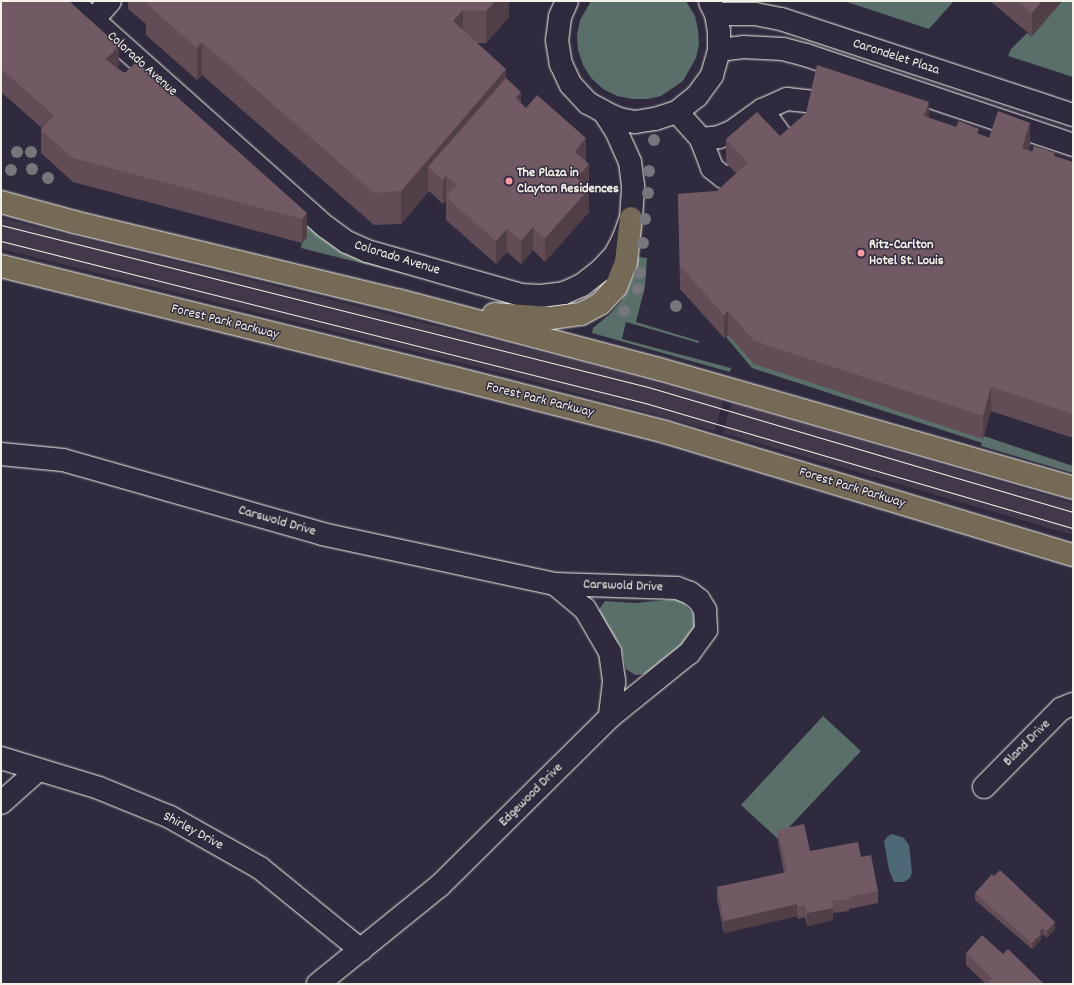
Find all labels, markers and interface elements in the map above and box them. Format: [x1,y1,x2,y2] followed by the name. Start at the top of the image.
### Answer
[103,28,181,100] street label: Colorado Avenue
[851,35,941,79] street label: Carondelet Plaza
[517,165,619,198] place label: The Plaza in Clayton Residences
[504,176,514,186] marker: The Plaza in Clayton Residences
[352,237,442,279] street label: Colorado Avenue
[869,237,944,270] place label: Ritz-Carlton Hotel St. Louis
[856,248,866,258] marker: Ritz-Carlton Hotel St. Louis
[169,301,281,343] street label: Forest Park Parkway
[484,379,596,421] street label: Forest Park Parkway
[797,464,907,512] street label: Forest Park Parkway
[236,502,318,540] street label: Carswold Drive
[583,576,663,596] street label: Carswold Drive
[1000,716,1054,770] street label: Bland Drive
[496,760,566,830] street label: Edgewood Drive
[160,808,226,854] street label: Shirley Drive

